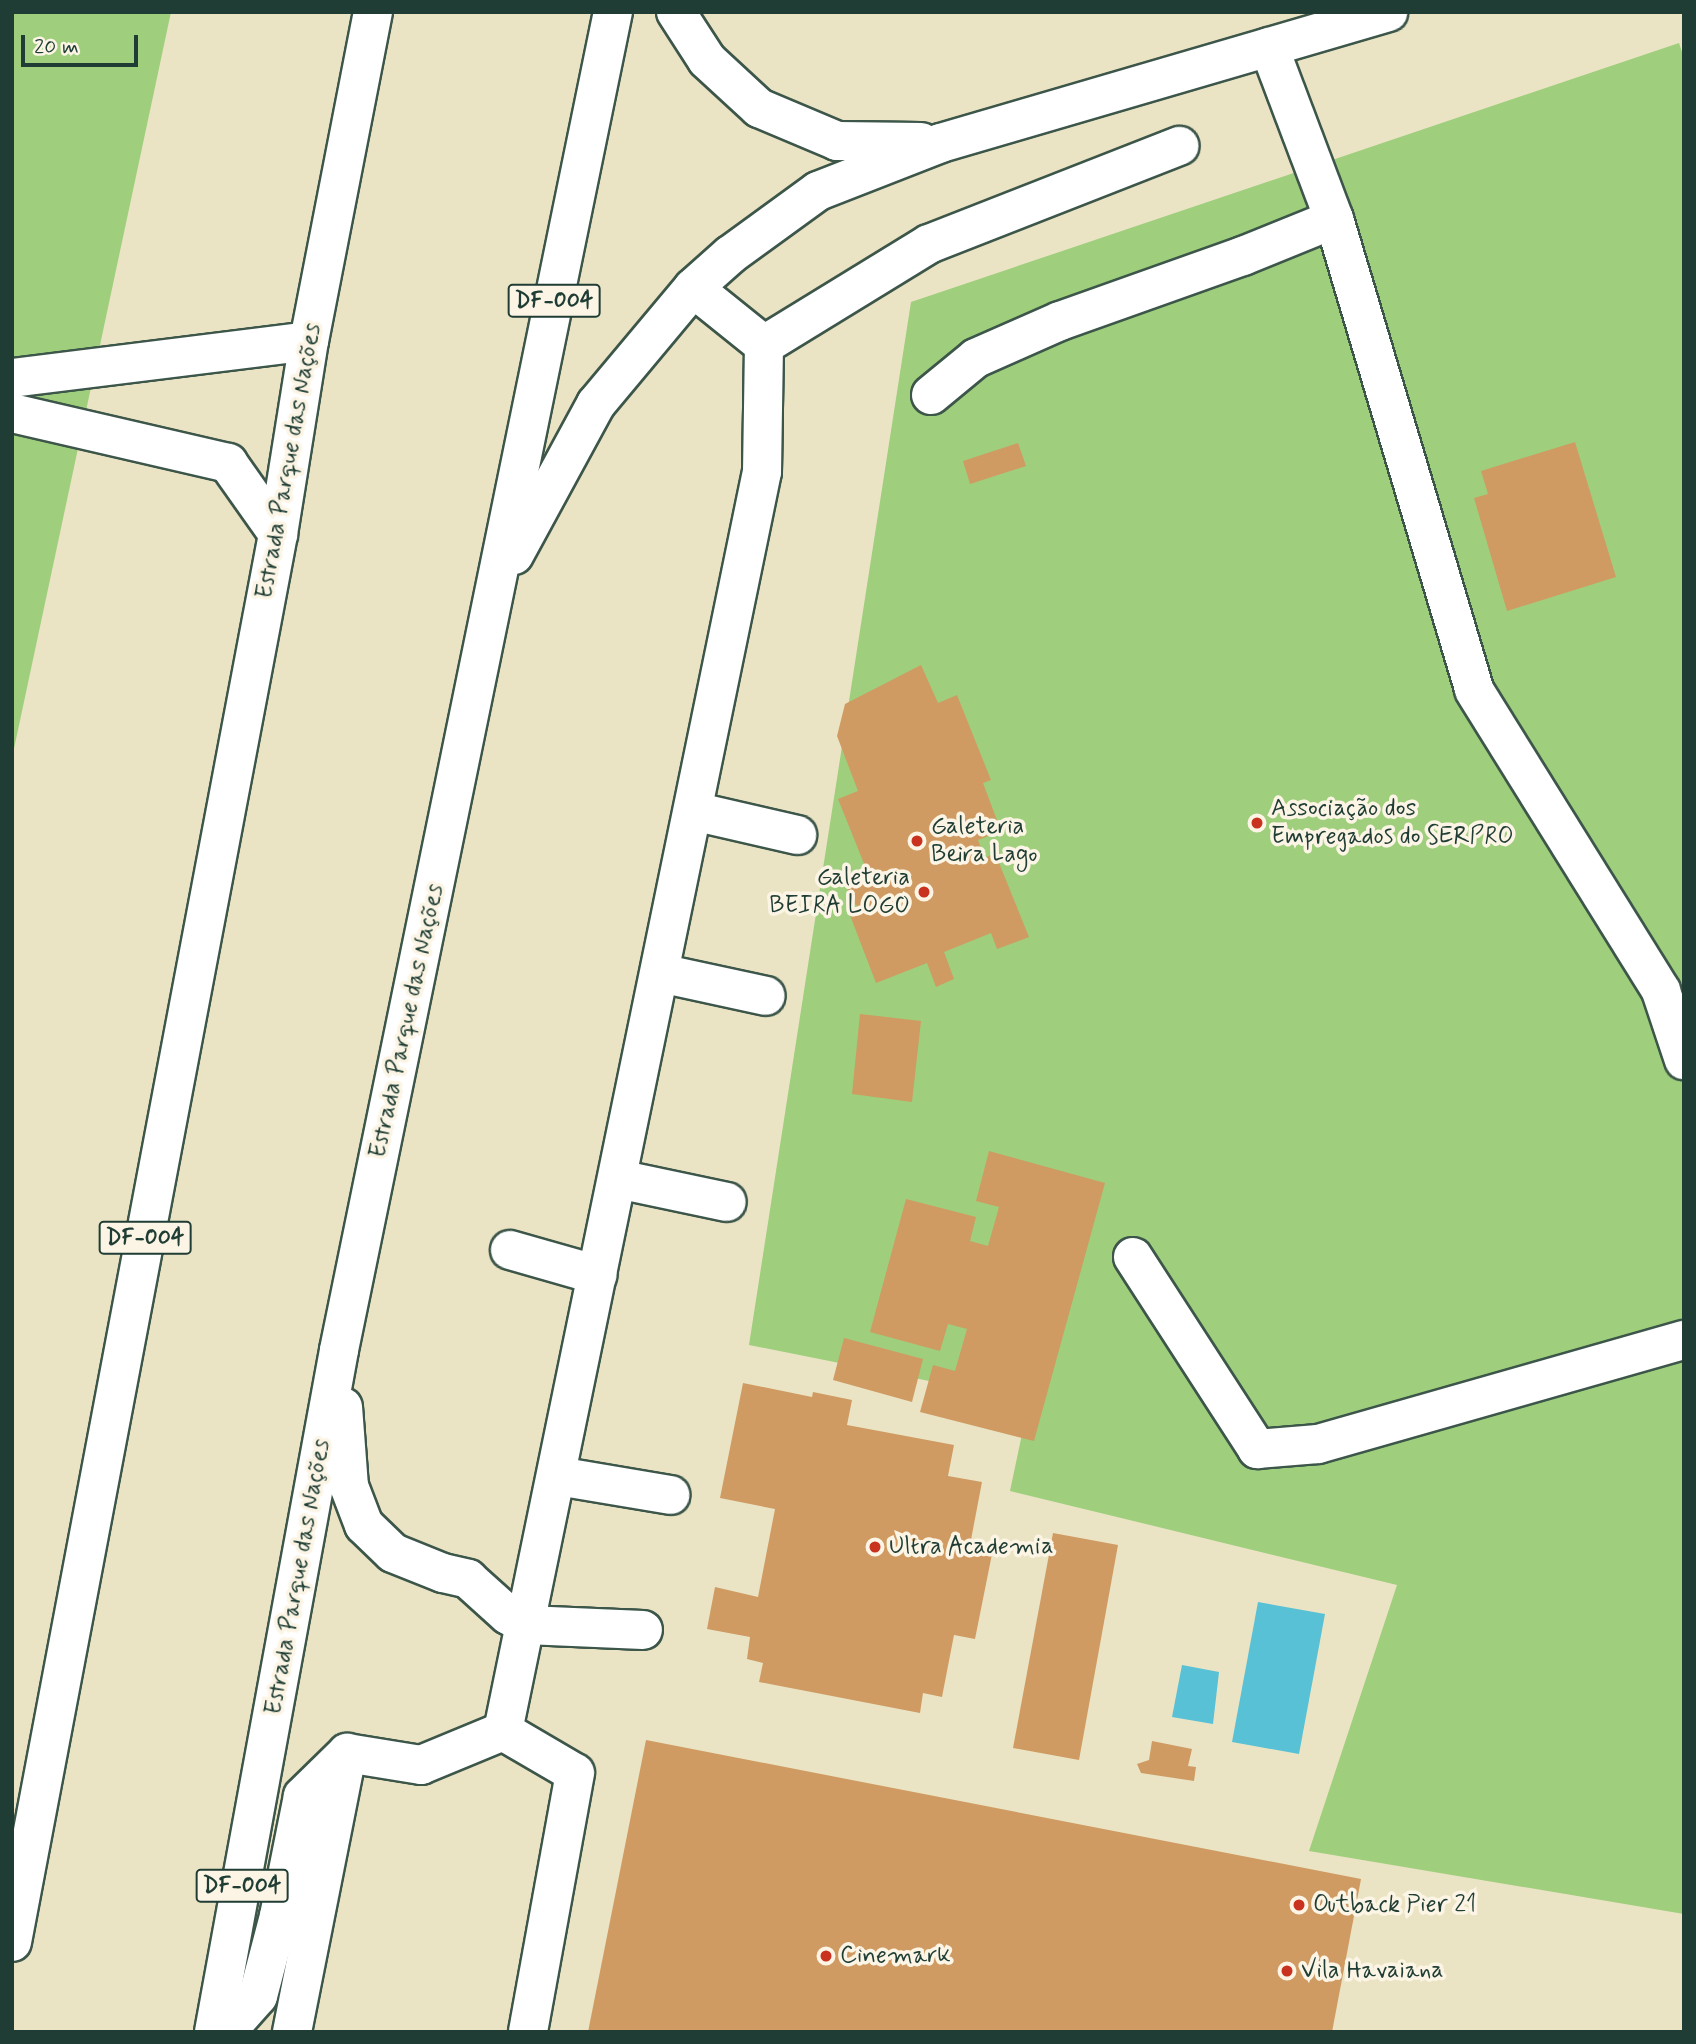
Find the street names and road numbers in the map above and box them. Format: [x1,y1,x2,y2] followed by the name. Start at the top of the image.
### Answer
[507,282,601,320] road number: DF-004
[251,325,327,597] street label: Estrada Parque das Nações
[365,886,449,1156] street label: Estrada Parque das Nações
[98,1218,192,1258] road number: DF-004
[260,1441,336,1713] street label: Estrada Parque das Nações
[195,1867,289,1906] road number: DF-004

